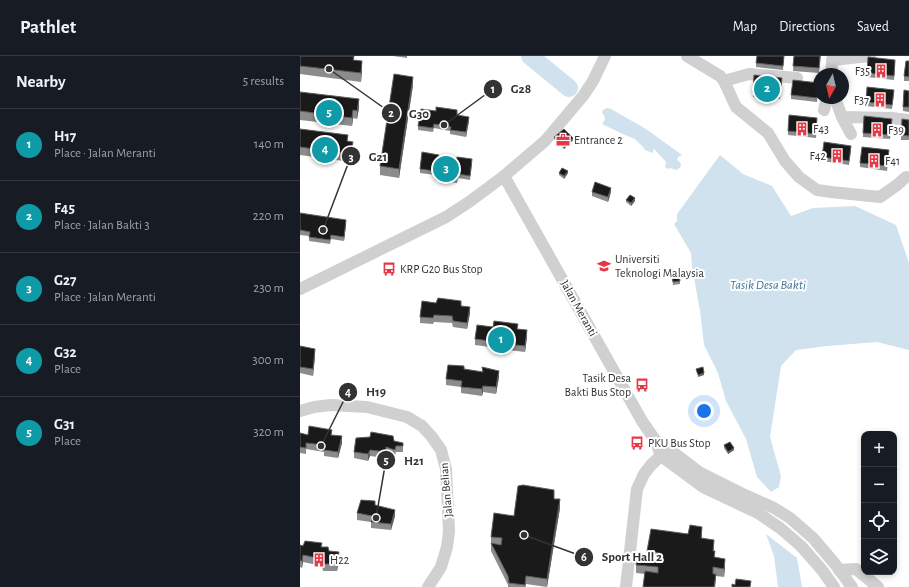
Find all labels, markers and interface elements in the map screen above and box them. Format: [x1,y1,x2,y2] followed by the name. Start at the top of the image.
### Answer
[20,18,76,37] text: Pathlet
[733,20,757,34] text: Map
[779,20,835,34] text: Directions
[857,20,889,34] text: Saved
[873,63,889,79] building icon: F35
[855,65,870,77] place label: F35
[813,68,849,104] north arrow
[16,73,66,90] text: Nearby
[754,74,780,104] pin: 2
[243,75,284,88] text: 5 results
[483,76,539,101] callout: G28
[491,83,495,95] text: 1
[511,83,531,96] text: G28
[872,92,888,108] building icon: F37
[854,94,869,106] place label: F37
[316,98,342,128] pin: 5
[381,101,437,126] callout: G30
[388,107,394,119] text: 2
[409,108,429,121] text: G30
[794,121,810,137] building icon: F43
[869,122,885,138] building icon: F39
[813,123,829,135] place label: F43
[888,124,904,136] place label: F39
[54,129,76,144] text: H17
[555,132,571,148] office icon: Entrance 2
[574,134,623,146] place label: Entrance 2
[312,135,338,165] pin: 4
[27,138,31,151] text: 1
[254,138,284,151] text: 140 m
[341,144,396,169] callout: G21
[54,147,156,160] text: Place · Jalan Meranti
[829,148,845,164] building icon: F42
[810,150,827,162] place label: F42
[348,151,354,163] text: 3
[369,151,387,164] text: G21
[866,153,882,169] building icon: F41
[433,154,459,184] pin: 3
[885,155,900,167] place label: F41
[54,201,75,216] text: F45
[26,210,32,223] text: 2
[253,210,284,223] text: 220 m
[54,219,150,232] text: Place · Jalan Bakti 3
[615,253,704,280] place label: Universiti Teknologi Malaysia
[596,258,612,274] school or university icon: Universiti Teknologi Malaysia
[381,261,397,277] bus stop icon: KRP G20 Bus Stop
[400,263,483,275] place label: KRP G20 Bus Stop
[54,273,77,288] text: G27
[559,278,599,338] street label: Jalan Meranti
[730,279,806,292] water label: Tasik Desa Bakti
[26,282,32,295] text: 3
[253,282,284,295] text: 230 m
[54,291,156,304] text: Place · Jalan Meranti
[488,325,514,355] pin: 1
[54,345,77,360] text: G32
[26,354,32,367] text: 4
[252,354,284,367] text: 300 m
[54,363,81,376] text: Place
[565,372,631,398] place label: Tasik Desa Bakti Bus Stop
[634,377,650,393] bus stop icon: Tasik Desa Bakti Bus Stop
[338,379,394,404] callout: H19
[345,386,351,398] text: 4
[366,386,386,399] text: H19
[694,401,714,421] your location
[54,417,75,432] text: G31
[26,426,32,439] text: 5
[253,426,284,439] text: 320 m
[861,431,897,575] map controls
[861,431,897,467] button: +
[54,435,81,448] text: Place
[629,435,645,451] bus stop icon: PKU Bus Stop
[648,437,711,449] place label: PKU Bus Stop
[376,448,432,473] callout: H21
[383,454,389,466] text: 5
[404,455,424,468] text: H21
[438,462,454,518] street label: Jalan Belian
[861,467,897,503] button: −
[861,503,897,539] button: locate
[861,539,897,575] button: layers
[574,544,671,569] callout: Sport Hall 2
[581,551,587,563] text: 6
[602,551,662,564] text: Sport Hall 2
[311,552,327,568] building icon: H22
[330,554,350,566] place label: H22

